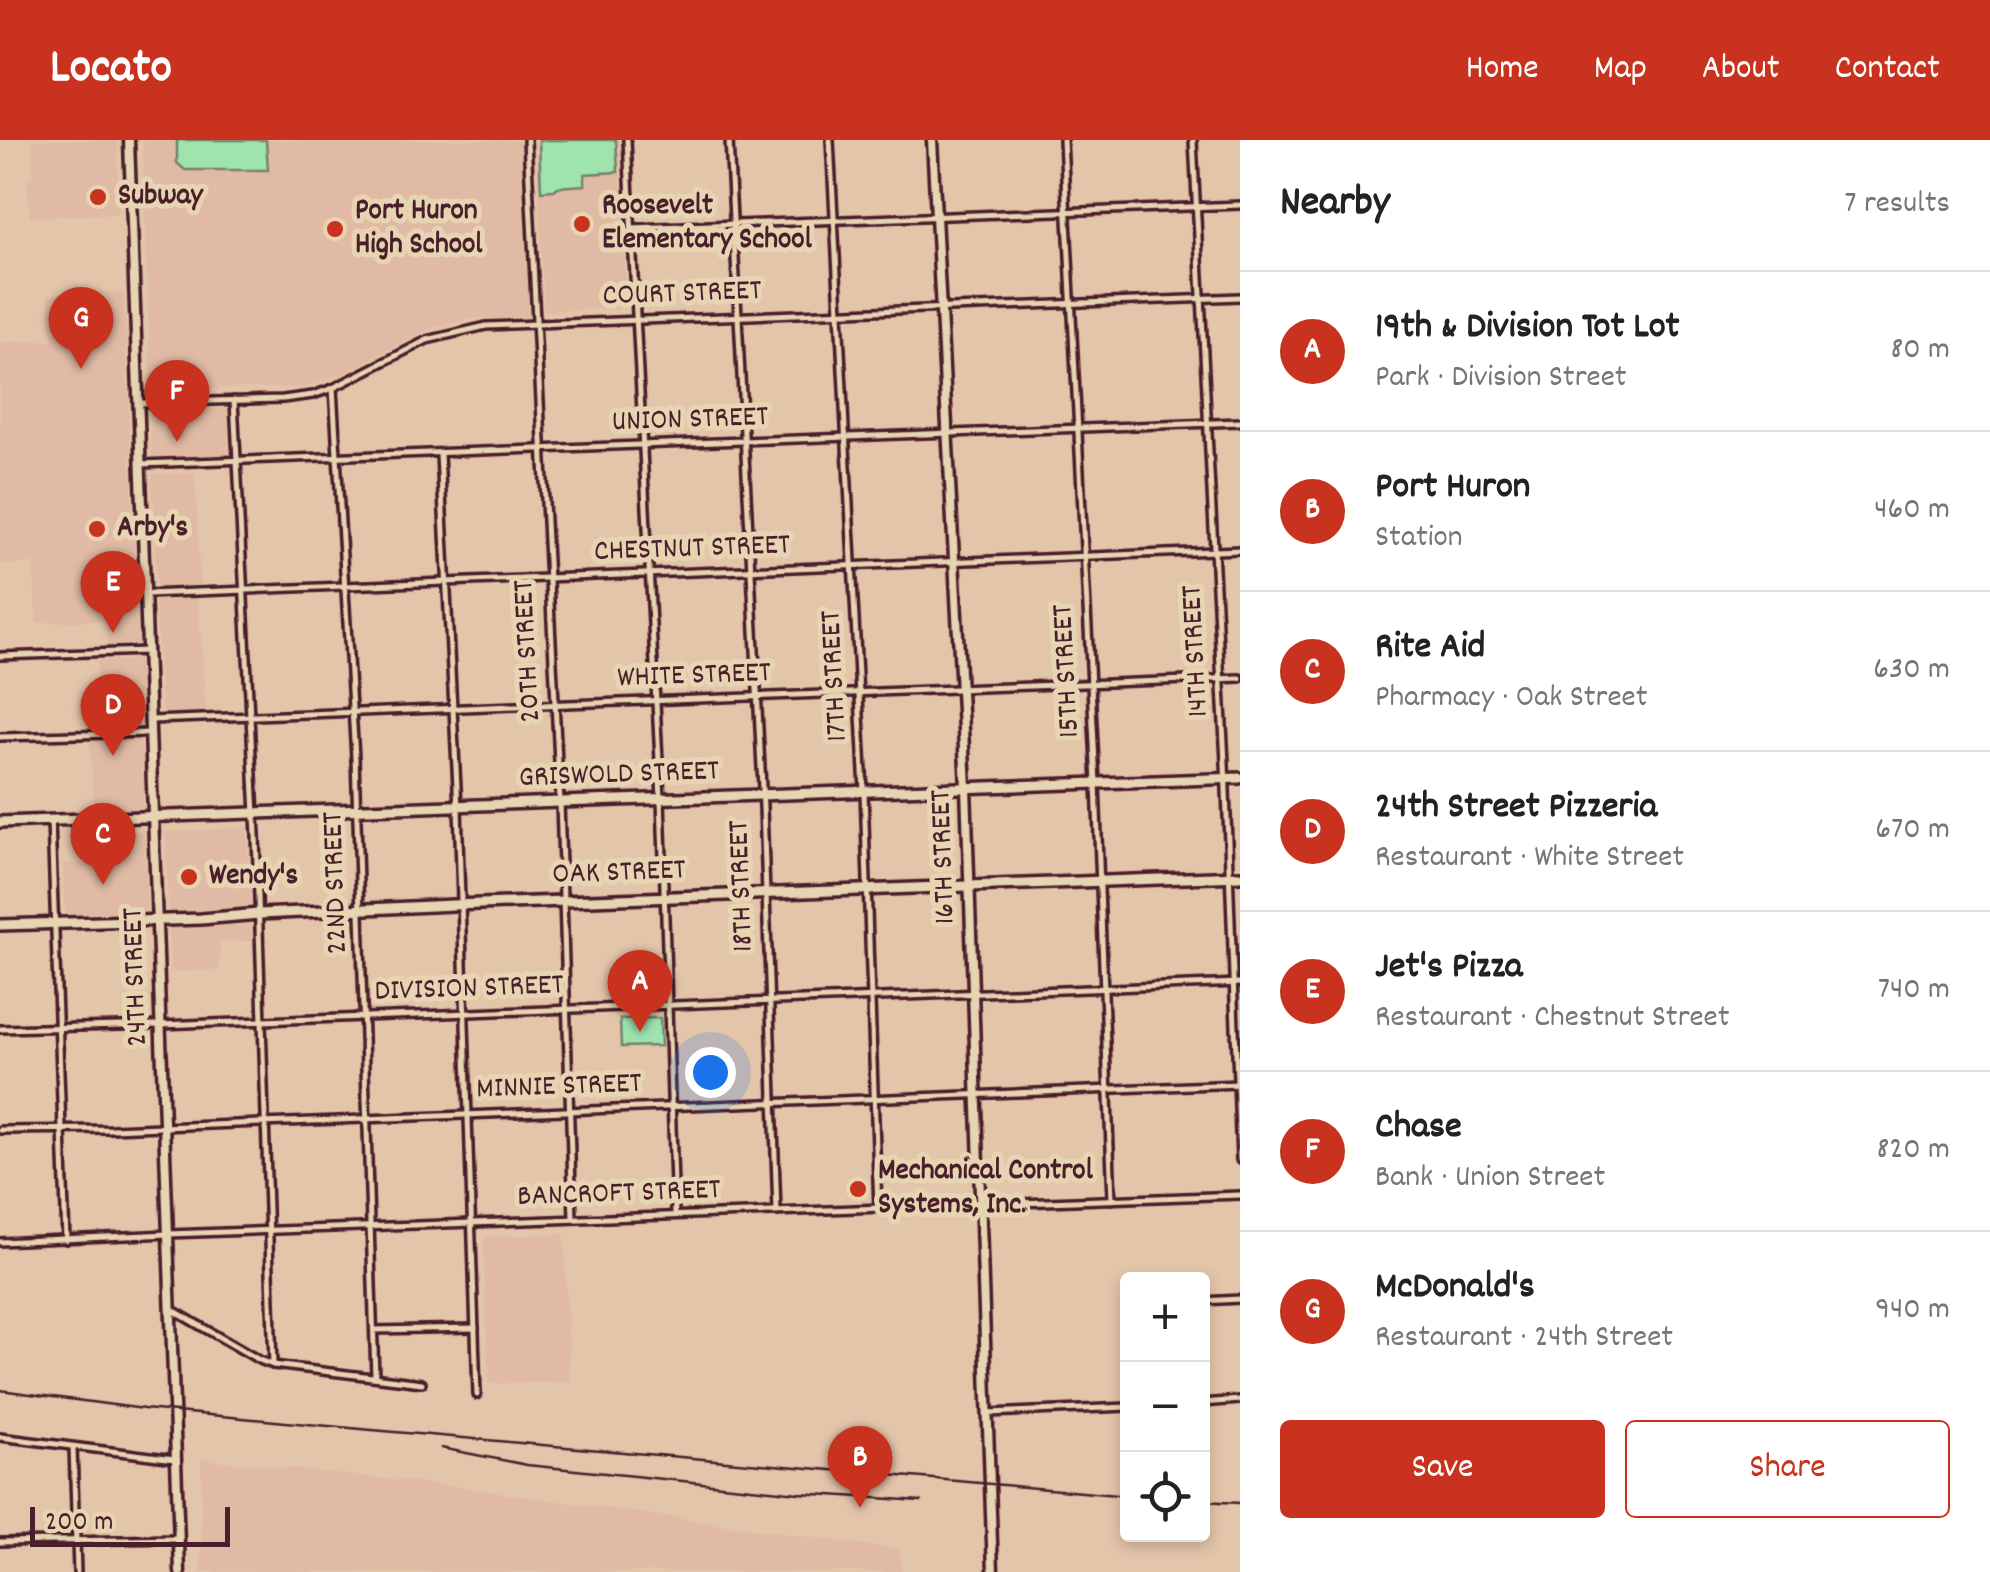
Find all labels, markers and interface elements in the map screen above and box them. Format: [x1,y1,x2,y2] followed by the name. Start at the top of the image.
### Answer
[50,36,172,105] text: Locato
[1466,45,1539,95] text: Home
[1594,45,1647,95] text: Map
[1702,45,1780,95] text: About
[1835,45,1940,95] text: Contact
[1280,175,1390,235] text: Nearby
[118,176,205,219] place label: Subway
[1844,182,1950,228] text: 7 results
[87,186,109,208] marker: Subway
[602,186,813,263] place label: Roosevelt Elementary School
[355,191,483,268] place label: Port Huron High School
[571,213,593,235] marker: Roosevelt Elementary School
[324,218,346,240] marker: Port Huron High School
[602,271,762,319] street label: COURT STREET
[48,286,114,369] pin: G
[1375,301,1680,356] text: 19th & Division Tot Lot
[1304,328,1321,374] text: A
[1890,328,1950,374] text: 80 m
[1375,356,1627,402] text: Park · Division Street
[144,360,210,442] pin: F
[611,397,769,445] street label: UNION STREET
[1375,461,1530,516] text: Port Huron
[1305,488,1320,534] text: B
[1874,488,1950,534] text: 460 m
[117,508,188,551] place label: Arby's
[1375,516,1463,562] text: Station
[86,518,108,540] marker: Arby's
[593,525,791,575] street label: CHESTNUT STREET
[80,550,146,633] pin: E
[504,579,554,723] street label: 20TH STREET
[1172,584,1222,718] street label: 14TH STREET
[1043,603,1093,739] street label: 15TH STREET
[811,609,861,743] street label: 17TH STREET
[1375,621,1485,676] text: Rite Aid
[1305,648,1320,694] text: C
[1873,648,1950,694] text: 630 m
[617,653,771,701] street label: WHITE STREET
[80,674,146,756] pin: D
[1375,676,1647,722] text: Pharmacy · Oak Street
[518,751,720,801] street label: GRISWOLD STREET
[1375,781,1657,836] text: 24th Street Pizzeria
[921,789,969,925] street label: 16TH STREET
[70,802,136,885] pin: C
[1304,808,1321,854] text: D
[1875,808,1950,854] text: 670 m
[313,811,361,955] street label: 22ND STREET
[719,819,767,953] street label: 18TH STREET
[1375,836,1684,882] text: Restaurant · White Street
[552,850,686,898] street label: OAK STREET
[209,856,298,899] place label: Wendy's
[178,866,200,888] marker: Wendy's
[113,907,161,1047] street label: 24TH STREET
[1375,941,1523,996] text: Jet's Pizza
[608,950,672,1032] pin: A
[374,965,564,1015] street label: DIVISION STREET
[1305,968,1320,1014] text: E
[1878,968,1950,1014] text: 740 m
[1375,996,1730,1042] text: Restaurant · Chestnut Street
[685,1047,736,1098] your location
[476,1064,642,1112] street label: MINNIE STREET
[1375,1101,1462,1156] text: Chase
[1305,1128,1320,1174] text: F
[1876,1128,1950,1174] text: 820 m
[878,1151,1094,1228] place label: Mechanical Control Systems, Inc.
[1375,1156,1605,1202] text: Bank · Union Street
[517,1170,721,1220] street label: BANCROFT STREET
[847,1178,869,1200] marker: Mechanical Control Systems, Inc.
[1375,1261,1535,1316] text: McDonald's
[1120,1272,1210,1542] map controls
[1120,1272,1210,1362] button: +
[1304,1288,1321,1334] text: G
[1875,1288,1950,1334] text: 940 m
[1375,1316,1673,1362] text: Restaurant · 24th Street
[1120,1362,1210,1452] button: −
[1280,1420,1605,1518] button: Save
[1625,1420,1950,1518] button: Share
[828,1426,892,1508] pin: B
[1120,1452,1210,1542] button: locate
[30,1502,230,1546] scale bar
[45,1504,113,1544] text: 200 m

